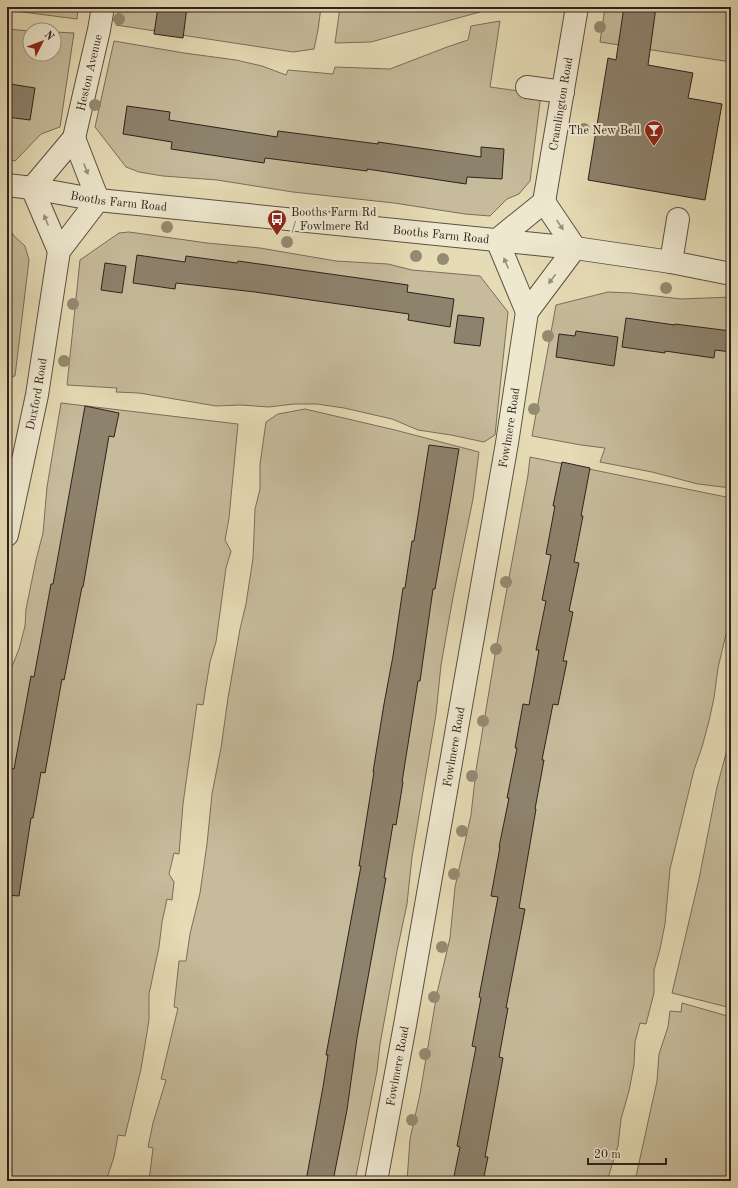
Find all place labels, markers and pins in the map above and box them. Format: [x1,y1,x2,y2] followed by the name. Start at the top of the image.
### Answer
[643,119,665,147] bar icon: The New Bell
[568,125,640,137] place label: The New Bell
[291,207,376,233] place label: Booths Farm Rd / Fowlmere Rd
[266,208,288,236] bus stop icon: Booths Farm Rd / Fowlmere Rd

